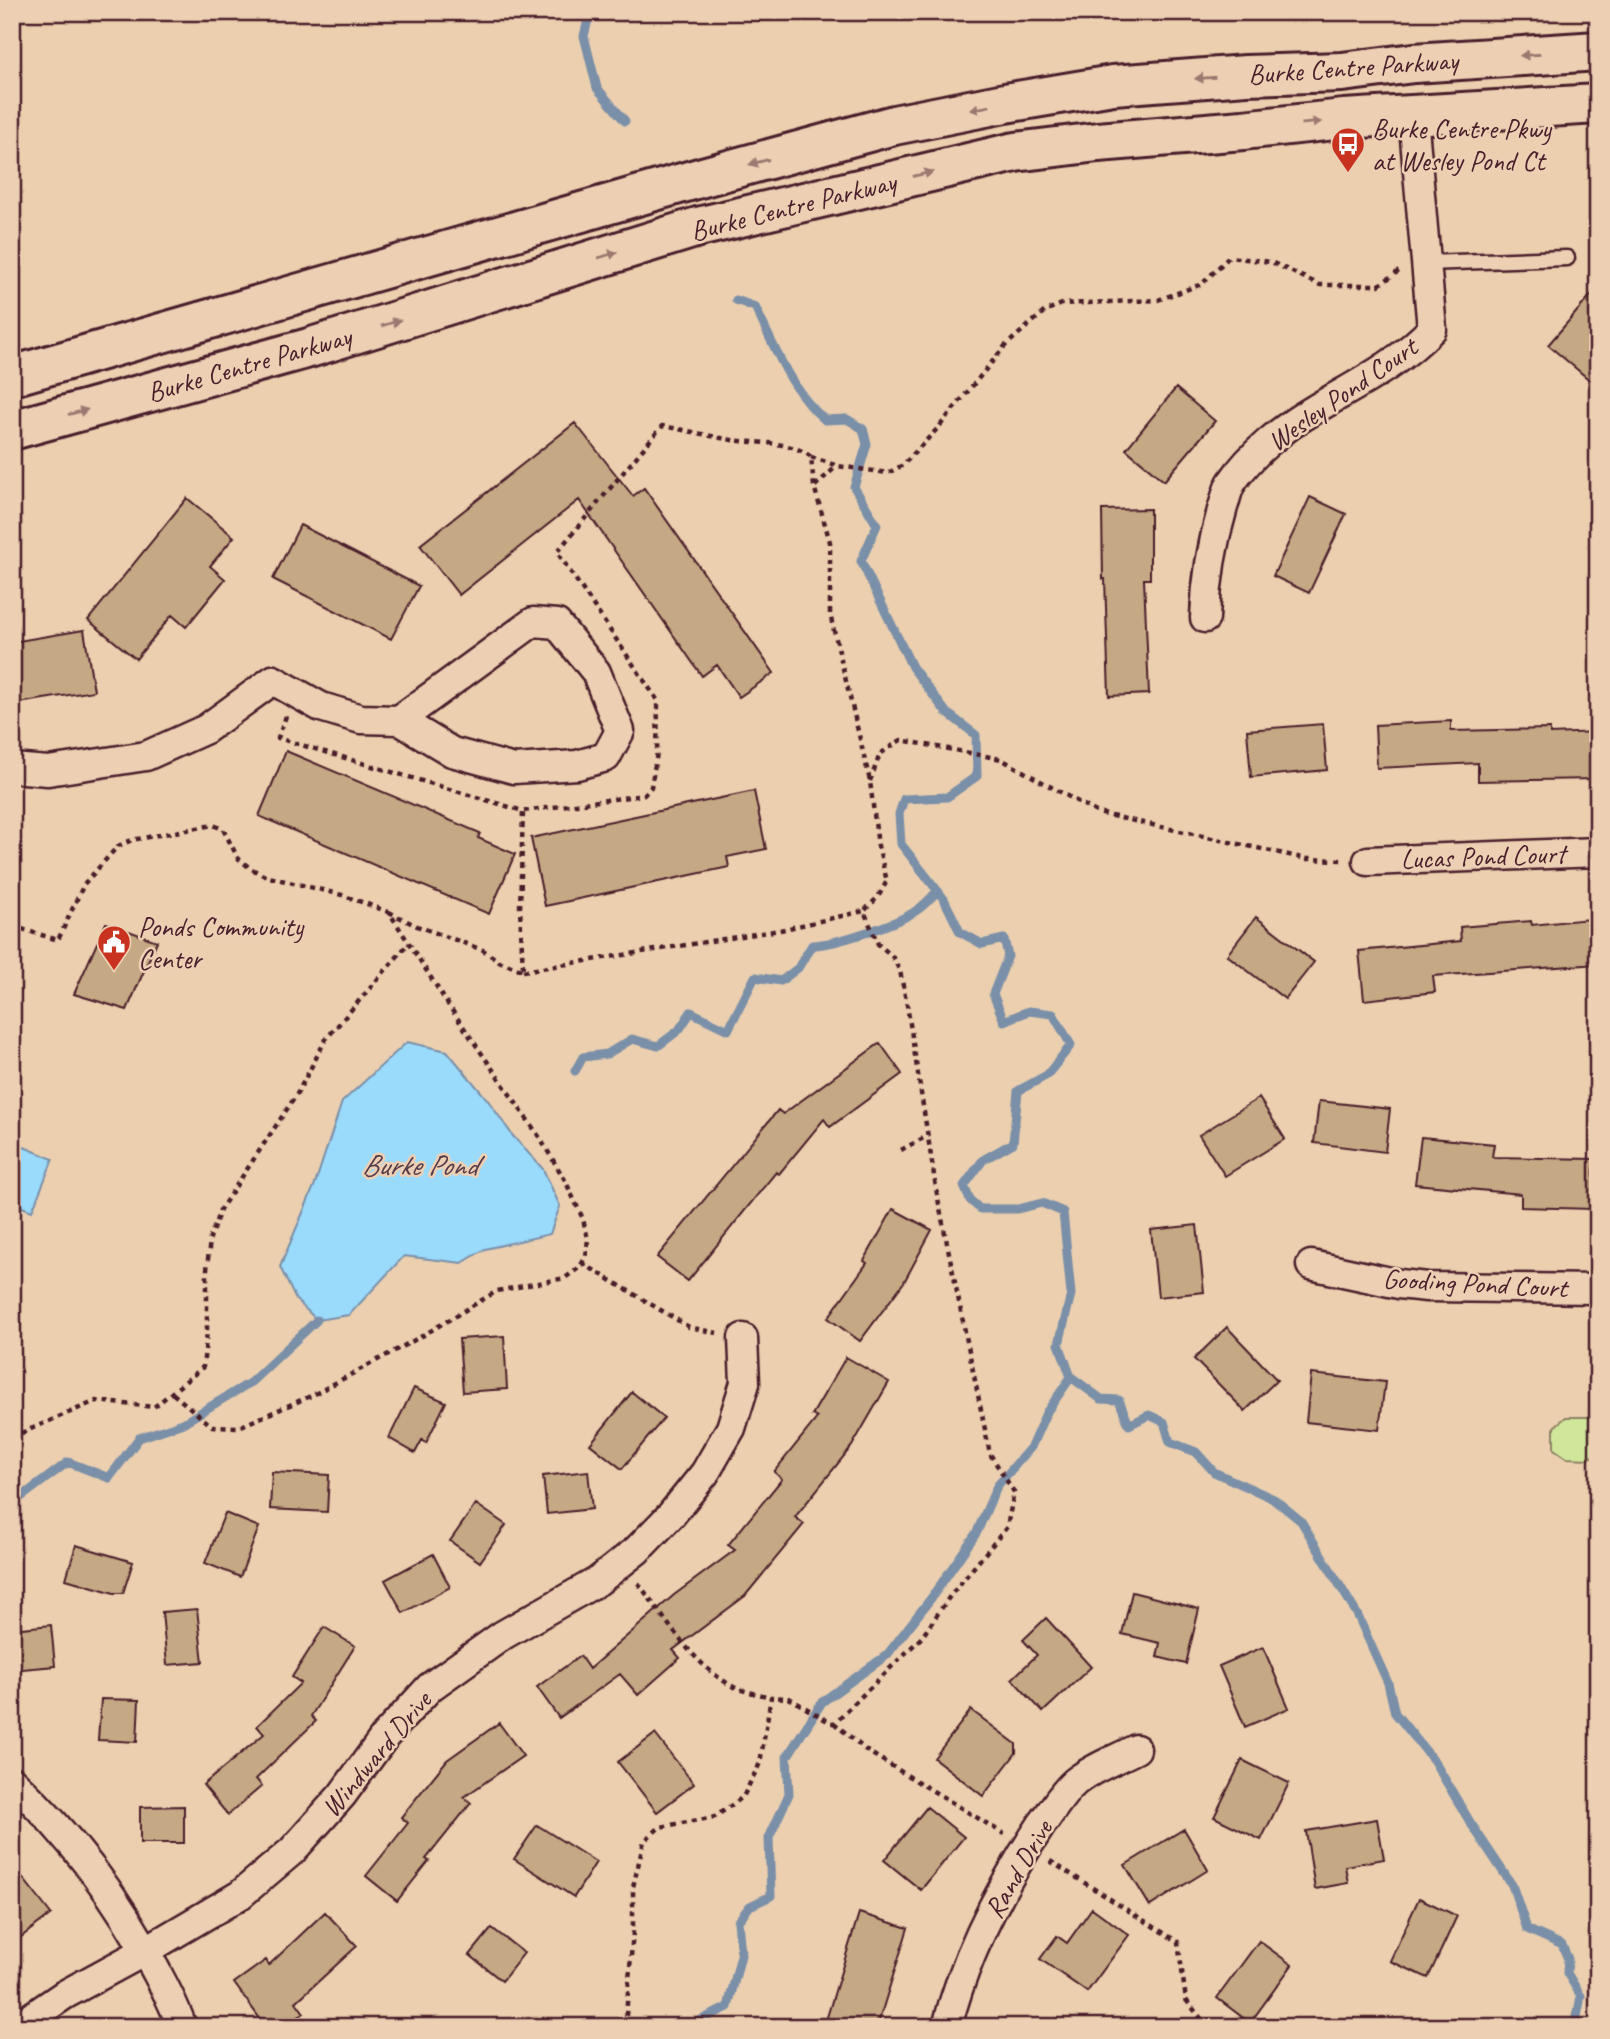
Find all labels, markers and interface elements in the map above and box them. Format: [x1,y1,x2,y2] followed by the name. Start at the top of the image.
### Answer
[1247,42,1461,92] street label: Burke Centre Parkway
[1518,50,1540,61] one-way arrow
[1194,73,1216,84] one-way arrow
[969,103,991,114] one-way arrow
[1372,111,1553,178] place label: Burke Centre Pkwy at Wesley Pond Ct
[1300,117,1322,128] one-way arrow
[1329,125,1367,174] bus stop icon: Burke Centre Pkwy at Wesley Pond Ct
[748,157,770,168] one-way arrow
[687,163,902,248] street label: Burke Centre Parkway
[913,169,935,180] one-way arrow
[598,249,619,260] one-way arrow
[381,317,402,327] one-way arrow
[143,318,357,410] street label: Burke Centre Parkway
[1260,328,1426,458] street label: Wesley Pond Court
[68,406,89,416] one-way arrow
[1400,836,1570,876] street label: Lucas Pond Court
[138,909,306,976] place label: Ponds Community Center
[95,923,133,972] public building icon: Ponds Community Center
[362,1146,486,1184] water label: Burke Pond
[1382,1261,1571,1305] street label: Gooding Pond Court
[313,1683,440,1824] street label: Windward Drive
[976,1812,1061,1924] street label: Rand Drive

